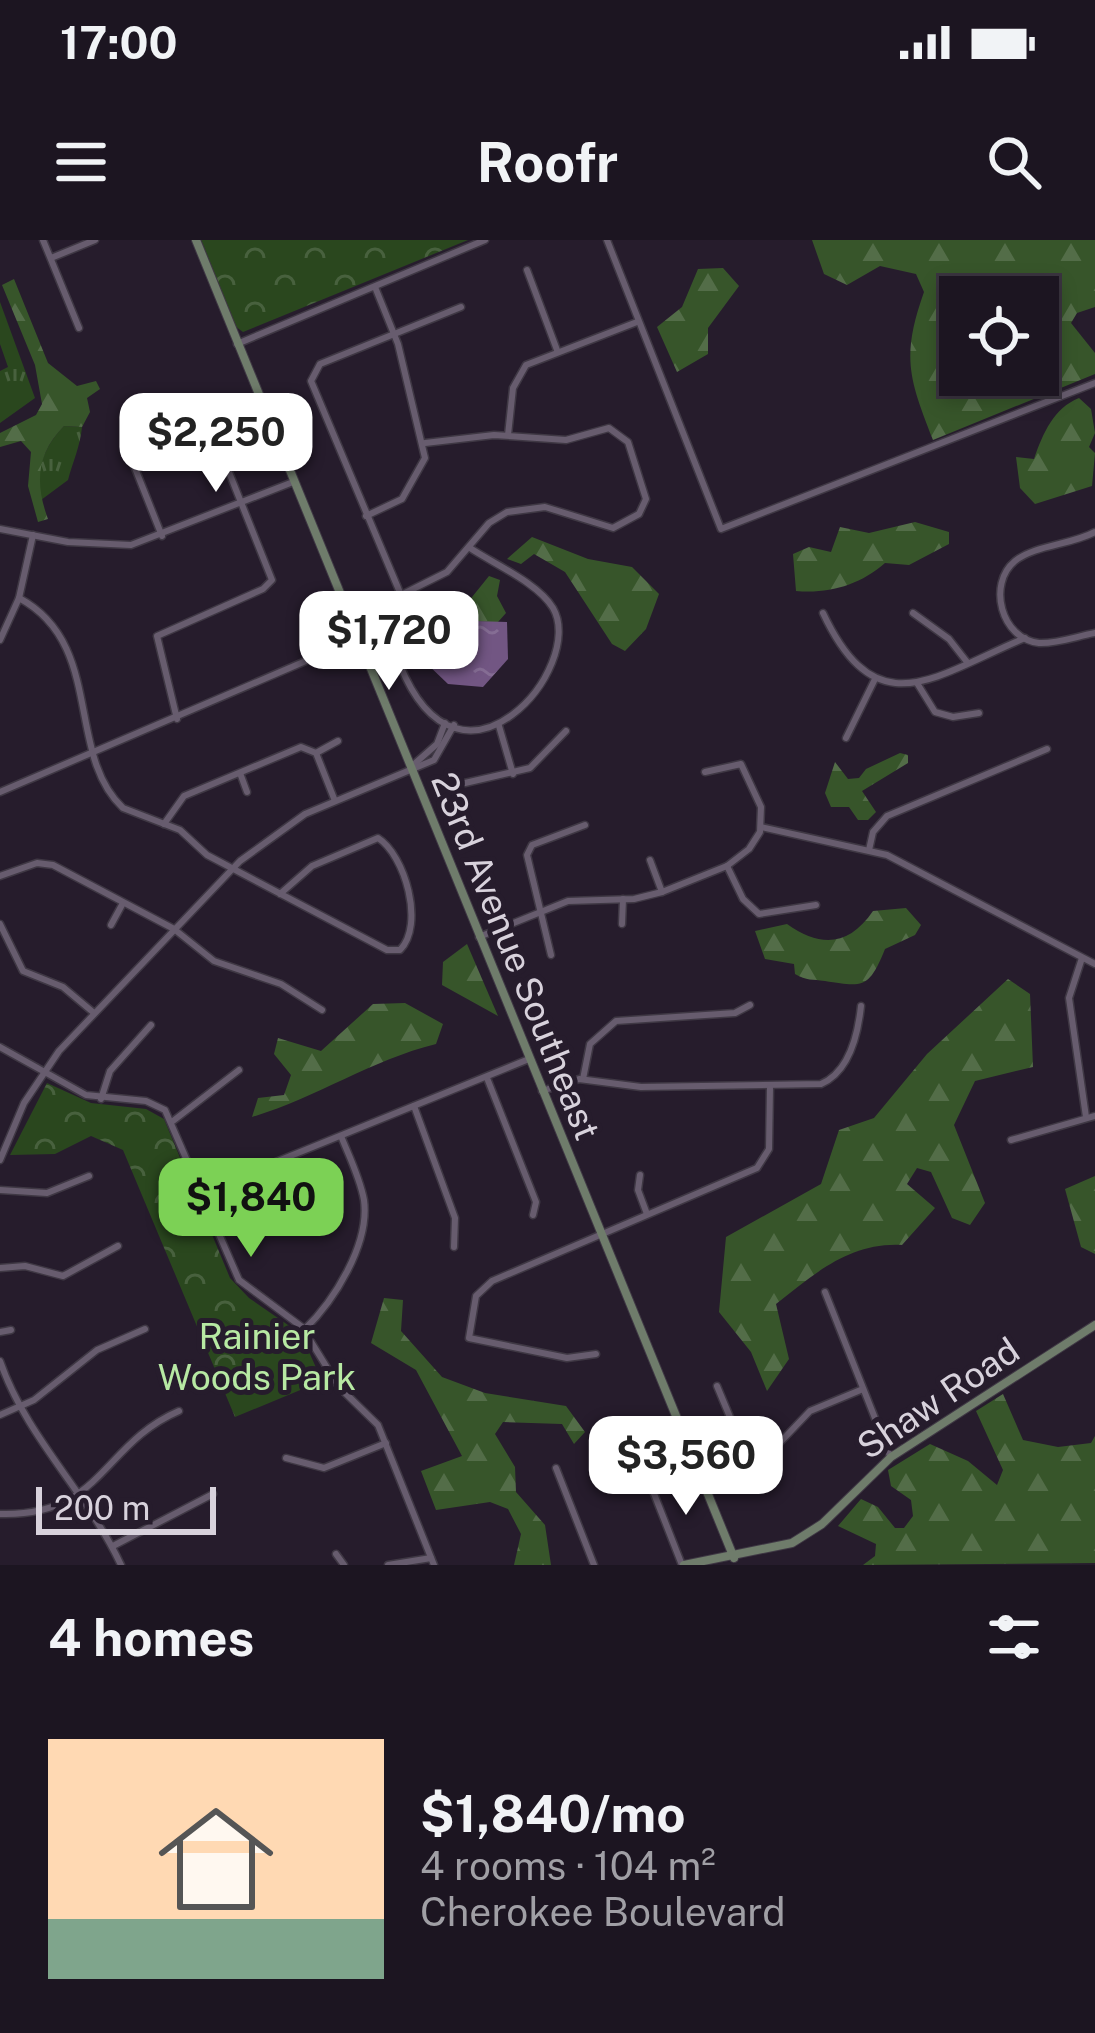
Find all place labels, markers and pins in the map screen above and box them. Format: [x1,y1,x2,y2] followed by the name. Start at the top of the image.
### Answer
[118,393,314,495] pin: $2,250
[291,591,487,693] pin: $1,720
[153,1158,349,1260] pin: $1,840
[588,1416,784,1518] pin: $3,560

